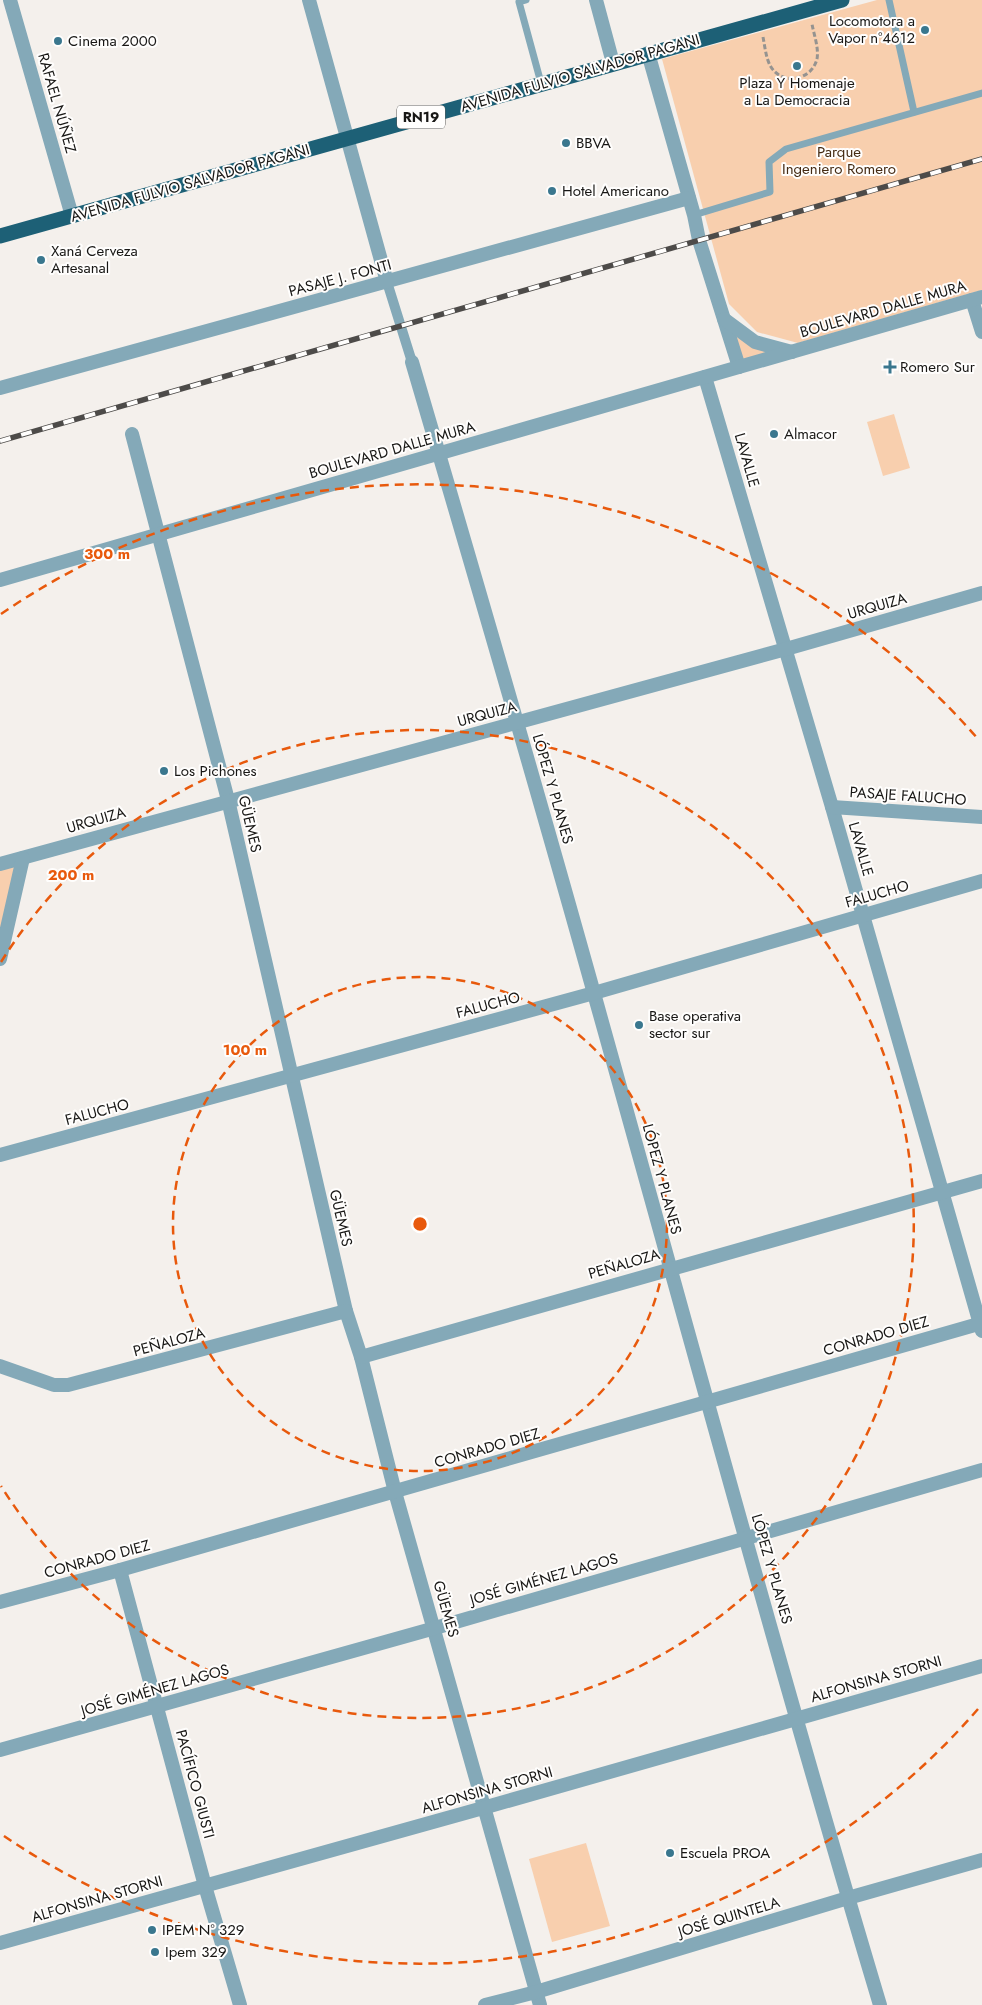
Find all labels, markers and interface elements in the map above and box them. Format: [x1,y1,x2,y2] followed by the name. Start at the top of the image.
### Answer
[828,10,915,49] place label: Locomotora a Vapor n°4612
[919,24,931,36] marker: Locomotora a Vapor n°4612
[458,28,702,118] street label: AVENIDA FULVIO SALVADOR PAGANI
[68,30,157,52] place label: Cinema 2000
[52,35,64,47] marker: Cinema 2000
[32,50,82,156] street label: RAFAEL NÚÑEZ
[791,60,803,72] marker: Plaza Y Homenaje a La Democracia
[739,72,855,111] place label: Plaza Y Homenaje a La Democracia
[397,105,445,128] road number: RN19
[576,132,611,154] place label: BBVA
[560,137,572,149] marker: BBVA
[68,138,312,228] street label: AVENIDA FULVIO SALVADOR PAGANI
[782,141,896,180] park label: Parque Ingeniero Romero
[562,180,669,202] place label: Hotel Americano
[546,185,558,197] marker: Hotel Americano
[51,240,138,279] place label: Xaná Cerveza Artesanal
[35,254,47,266] marker: Xaná Cerveza Artesanal
[286,254,394,302] street label: PASAJE J. FONTI
[797,275,969,343] street label: BOULEVARD DALLE MURA
[900,356,976,378] place label: Romero Sur
[884,361,896,373] marker: Romero Sur
[306,416,478,484] street label: BOULEVARD DALLE MURA
[784,423,838,445] place label: Almacor
[768,428,780,440] marker: Almacor
[729,430,765,490] street label: LAVALLE
[84,543,130,565] text: 300 m
[845,587,909,625] street label: URQUIZA
[455,695,519,732] street label: URQUIZA
[527,731,579,847] street label: LÓPEZ Y PLANES
[174,760,257,782] place label: Los Pichones
[158,765,170,777] marker: Los Pichones
[849,781,967,811] street label: PASAJE FALUCHO
[233,793,267,855] street label: GÜEMES
[64,801,128,839] street label: URQUIZA
[843,819,879,879] street label: LAVALLE
[48,864,94,886] text: 200 m
[843,874,912,914] street label: FALUCHO
[454,986,523,1024] street label: FALUCHO
[649,1005,741,1044] place label: Base operativa sector sur
[633,1019,645,1031] marker: Base operativa sector sur
[223,1039,267,1061] text: 100 m
[63,1093,132,1131] street label: FALUCHO
[637,1121,687,1237] street label: LÓPEZ Y PLANES
[324,1187,358,1249] street label: GÜEMES
[411,1215,429,1233] centre of rings
[586,1243,663,1285] street label: PEÑALOZA
[821,1310,931,1362] street label: CONRADO DIEZ
[131,1322,208,1362] street label: PEÑALOZA
[432,1422,542,1474] street label: CONRADO DIEZ
[746,1511,798,1627] street label: LÓPEZ Y PLANES
[42,1534,152,1584] street label: CONRADO DIEZ
[465,1547,621,1611] street label: JOSÉ GIMÉNEZ LAGOS
[427,1578,465,1640] street label: GÜEMES
[808,1650,944,1708] street label: ALFONSINA STORNI
[76,1658,232,1722] street label: JOSÉ GIMÉNEZ LAGOS
[170,1727,220,1841] street label: PACÍFICO GIUSTI
[419,1761,555,1819] street label: ALFONSINA STORNI
[680,1842,770,1864] place label: Escuela PROA
[664,1847,676,1859] marker: Escuela PROA
[29,1870,165,1928] street label: ALFONSINA STORNI
[674,1891,783,1943] street label: JOSÉ QUINTELA
[162,1919,244,1941] place label: IPEM N° 329
[146,1924,158,1936] marker: IPEM N° 329
[165,1941,227,1963] place label: Ipem 329
[149,1946,161,1958] marker: Ipem 329

